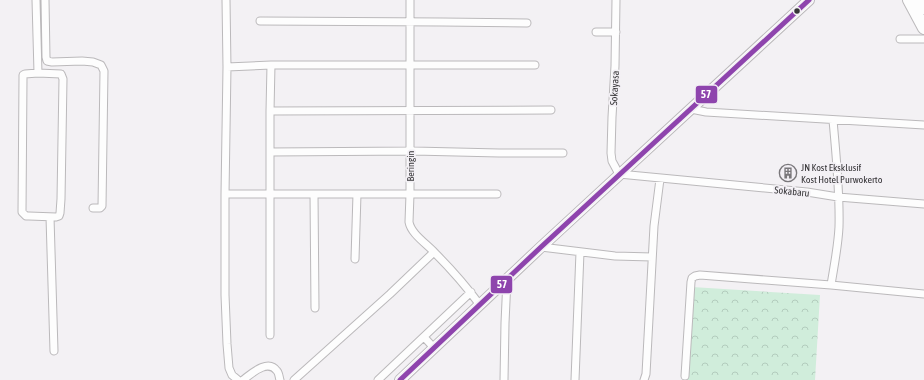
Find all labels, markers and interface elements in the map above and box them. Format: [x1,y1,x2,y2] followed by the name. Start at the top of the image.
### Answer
[792,6,802,16] unlabelled marker
[608,70,621,106] street label: Sokayasa
[695,85,718,104] line badge: 57
[701,88,711,100] text: 57
[405,150,416,181] street label: Beringin
[801,162,883,185] place label: JN Kost Eksklusif Kost Hotel Purwokerto
[778,163,798,183] building icon: JN Kost Eksklusif Kost Hotel Purwokerto
[774,184,810,199] street label: Sokabaru
[490,275,513,294] line badge: 57
[497,278,507,290] text: 57

